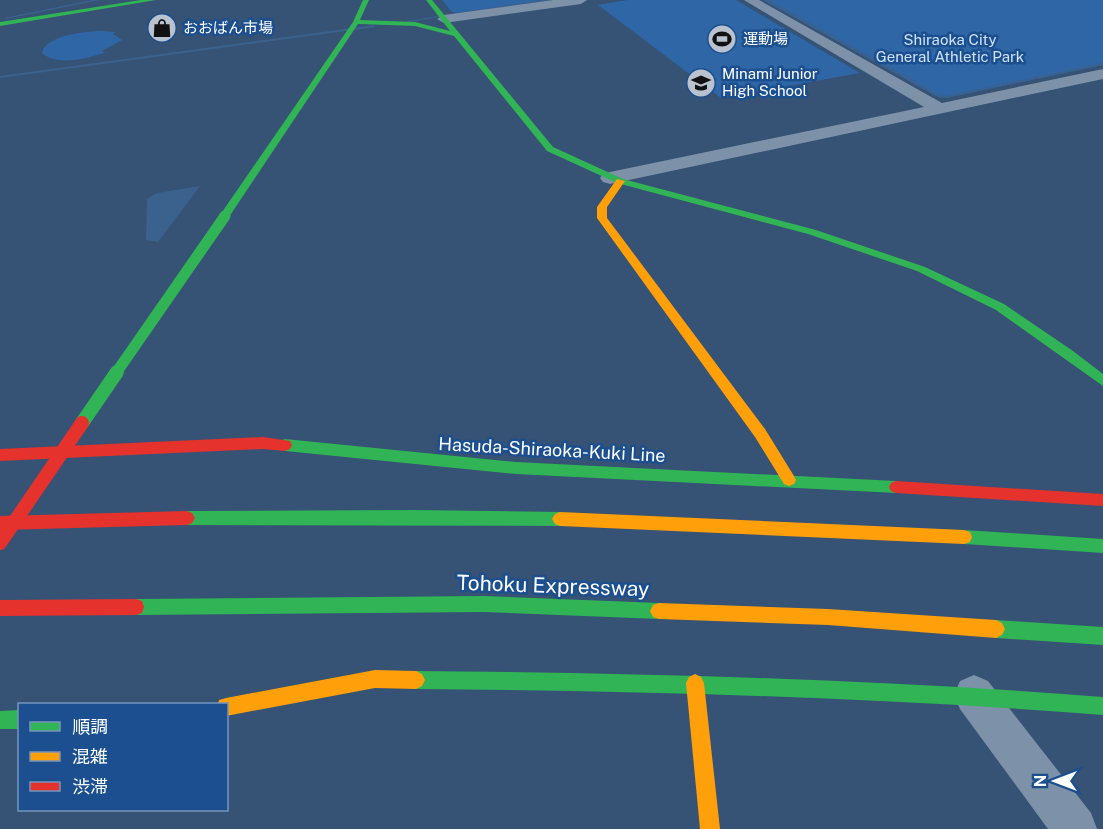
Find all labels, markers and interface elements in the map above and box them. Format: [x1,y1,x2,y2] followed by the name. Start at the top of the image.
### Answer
[146,12,178,44] shop icon: おおばん市場
[183,19,273,36] place label: おおばん市場
[706,23,738,55] sports icon: 運動場
[743,30,788,47] place label: 運動場
[876,31,1024,65] park label: Shiraoka City General Athletic Park
[722,65,818,99] place label: Minami Junior High School
[685,67,717,99] school or university icon: Minami Junior High School
[438,433,666,466] street label: Hasuda-Shiraoka-Kuki Line
[456,570,650,601] street label: Tohoku Expressway
[18,703,228,811] legend
[72,716,108,737] text: 順調
[72,746,108,767] text: 混雑
[1025,751,1085,811] north arrow
[1031,775,1050,787] text: N
[72,776,108,797] text: 渋滞

